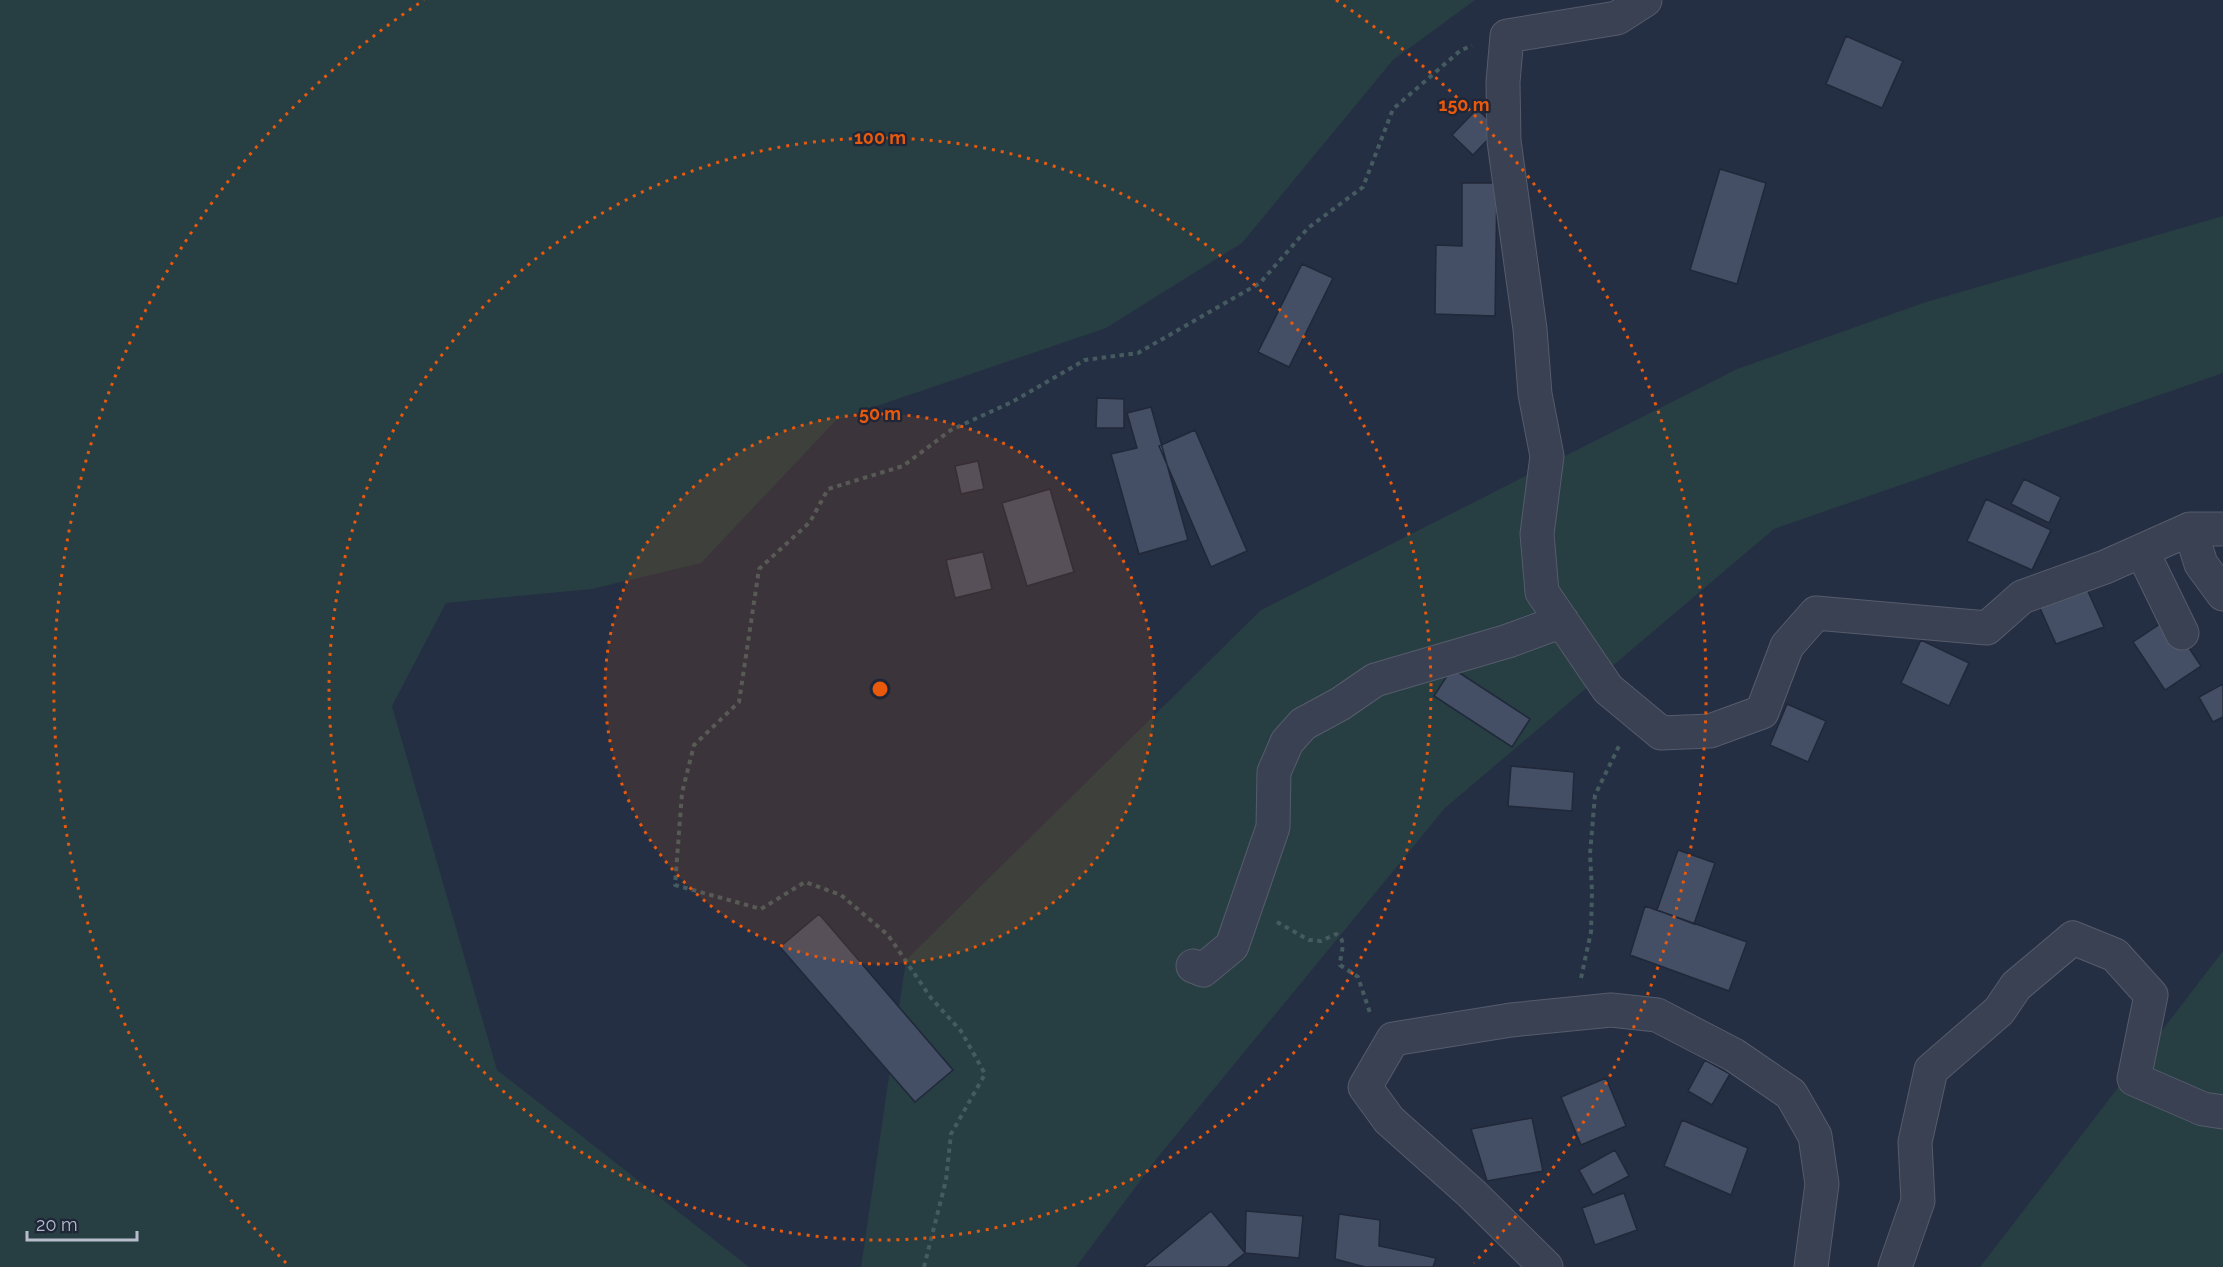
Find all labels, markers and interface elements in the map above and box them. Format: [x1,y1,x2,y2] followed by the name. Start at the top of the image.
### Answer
[1439,94,1490,115] text: 150 m
[854,127,906,148] text: 100 m
[859,403,901,424] text: 50 m
[870,679,890,699] centre of rings
[27,1204,136,1242] scale bar
[36,1214,78,1235] text: 20 m

